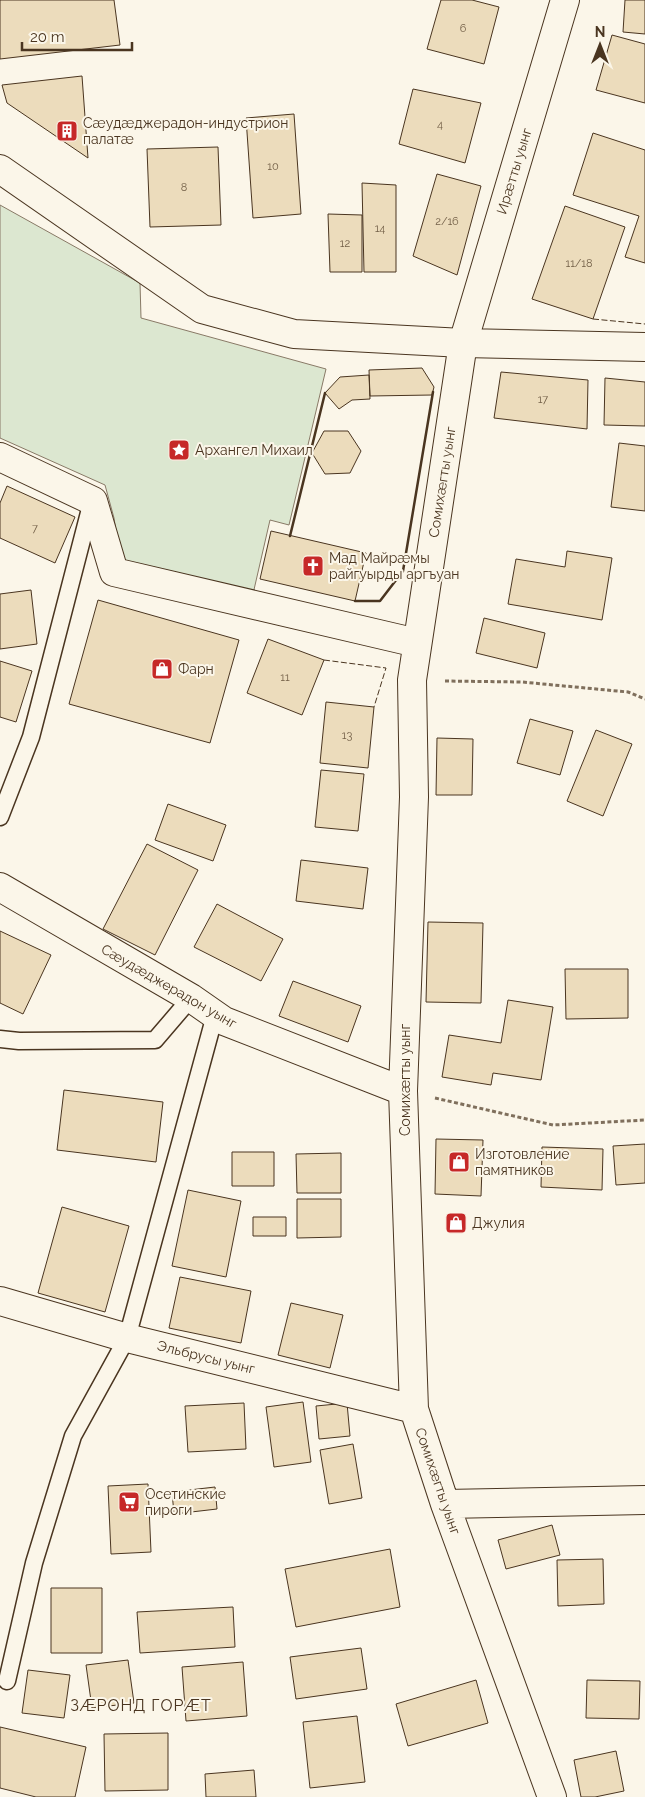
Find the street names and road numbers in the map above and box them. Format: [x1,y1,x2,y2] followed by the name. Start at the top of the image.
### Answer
[493,126,535,216] street label: Ирæтты уынг
[425,425,459,539] street label: Сомихæгты уынг
[98,941,240,1032] street label: Сæудæджерадон уынг
[397,1024,413,1136] street label: Сомихæгты уынг
[155,1337,257,1377] street label: Эльбрусы уынг
[412,1425,464,1537] street label: Сомихæгты уынг

